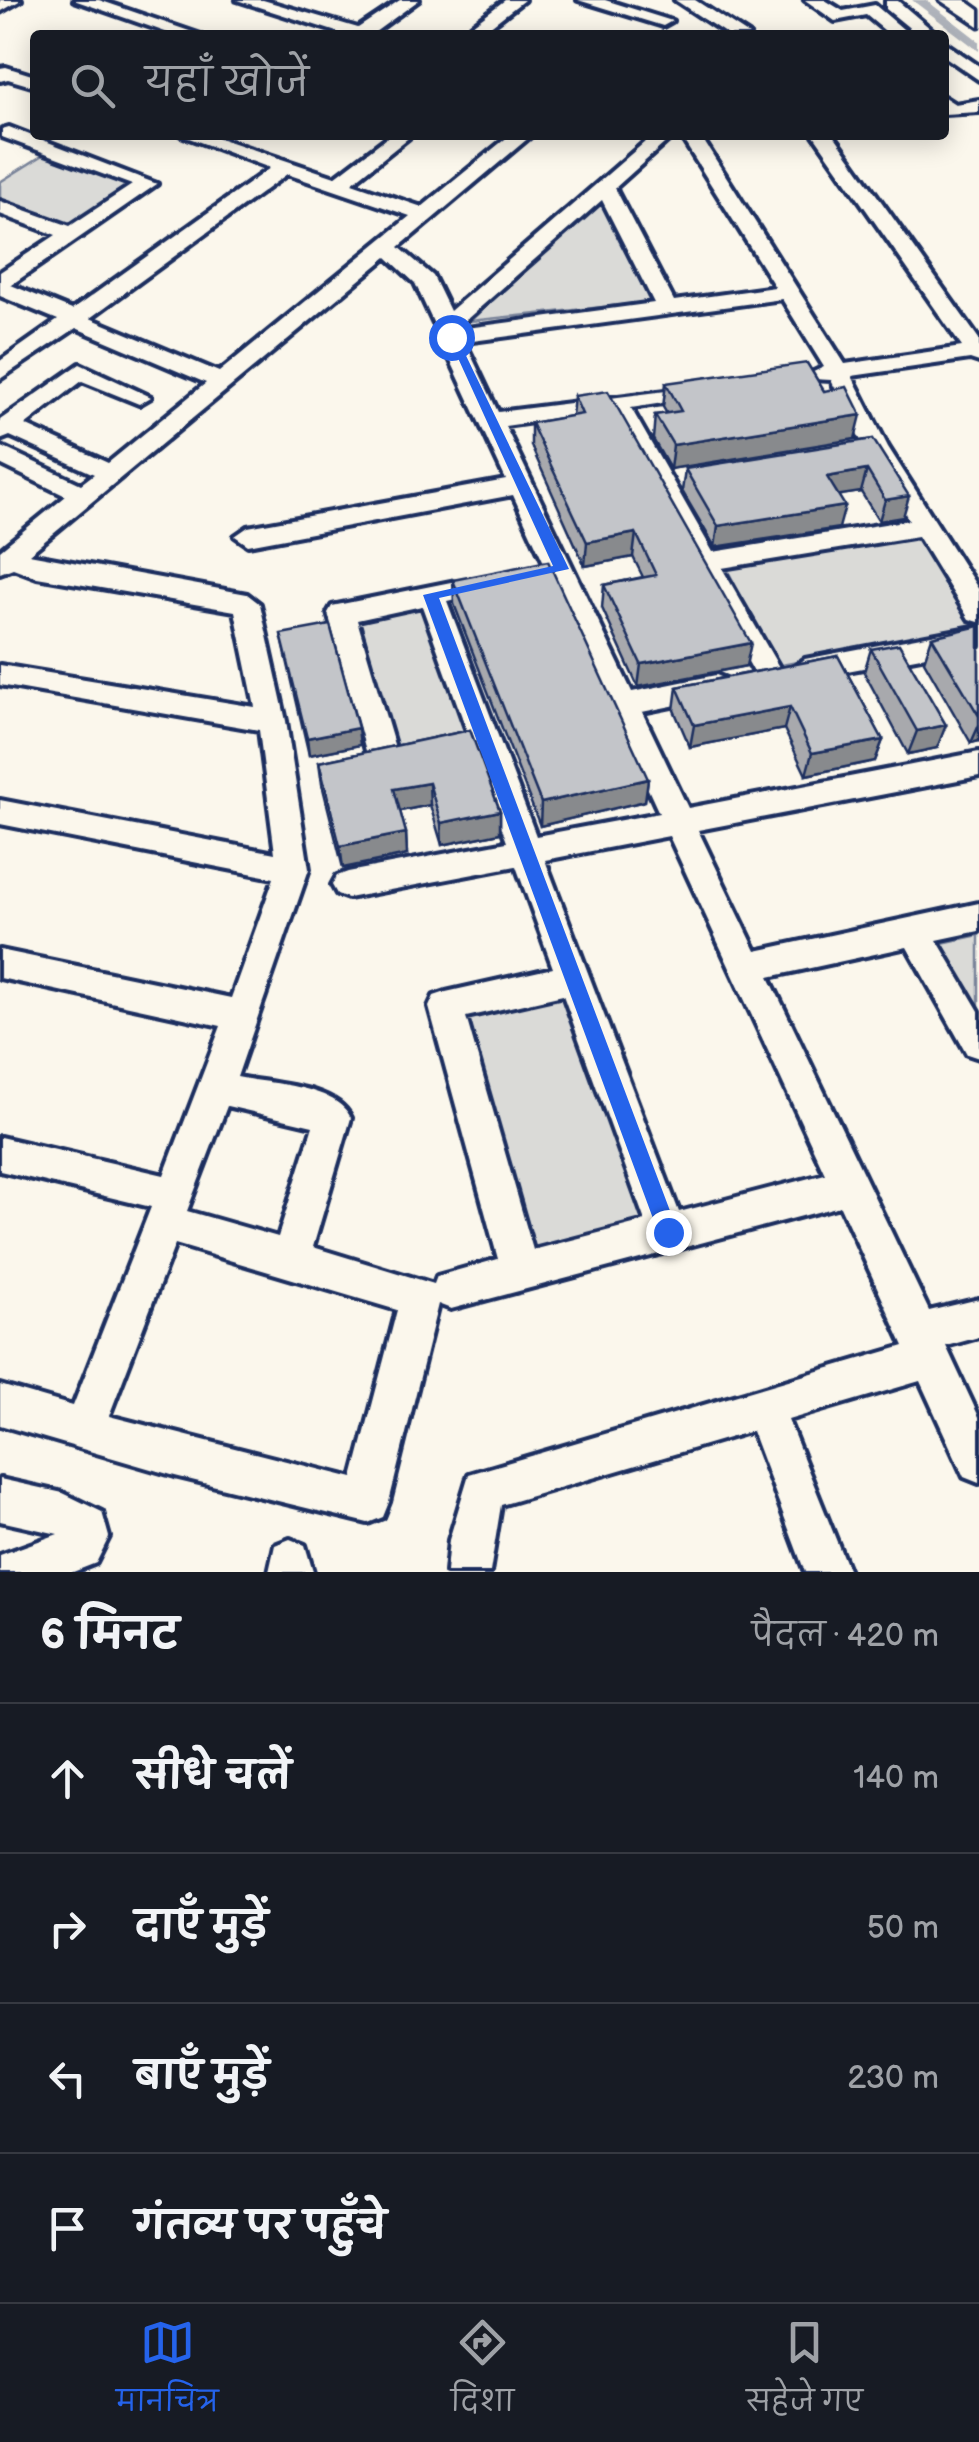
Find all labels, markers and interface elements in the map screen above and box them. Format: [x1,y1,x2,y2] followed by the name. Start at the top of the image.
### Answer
[30,30,949,140] search box
[65,58,120,113] icon: search
[145,61,309,106] text: यहाँ खोजें
[429,315,475,361] route start
[646,1210,692,1256] route end
[40,1610,179,1661] text: 6 मिनट
[752,1617,939,1656] text: पैदल · 420 m
[40,1751,95,1806] icon: ahead
[135,1754,291,1799] text: सीधे चलें
[853,1759,939,1798] text: 140 m
[40,1901,95,1956] icon: right
[135,1904,268,1949] text: दाएँ मुड़ें
[867,1909,939,1948] text: 50 m
[40,2051,95,2106] icon: left
[135,2054,269,2099] text: बाएँ मुड़ें
[847,2059,939,2098] text: 230 m
[40,2201,95,2256] icon: arrive
[135,2204,387,2249] text: गंतव्य पर पहुँचे
[116,2315,219,2432] tab: मानचित्र
[451,2315,514,2432] tab: दिशा
[746,2315,863,2432] tab: सहेजे गए

